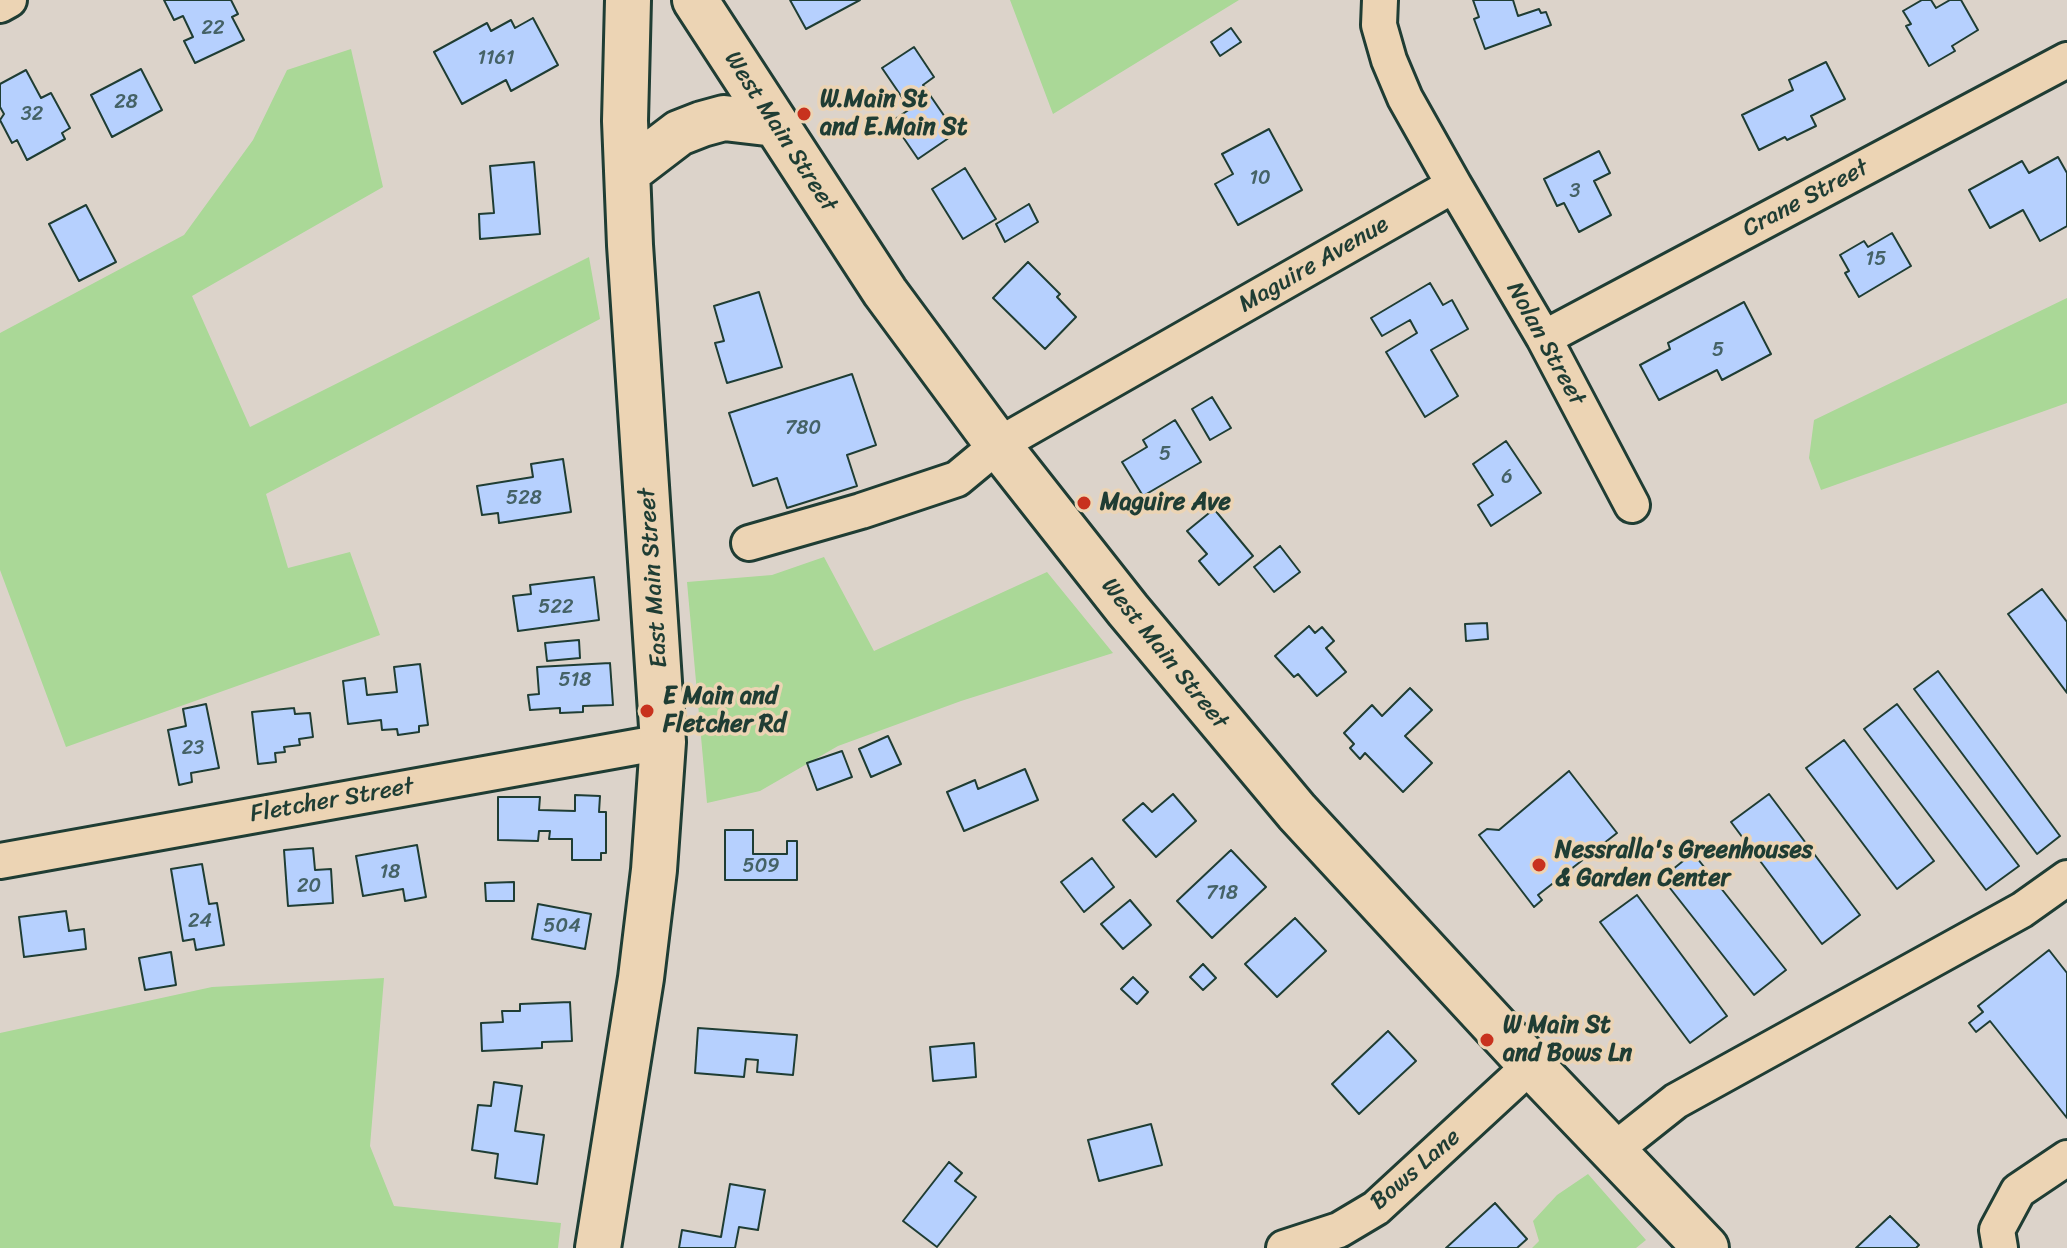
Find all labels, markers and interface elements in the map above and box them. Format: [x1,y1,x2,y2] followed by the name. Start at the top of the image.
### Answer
[201,17,225,41] house number: 22
[717,46,843,218] street label: West Main Street
[477,47,515,71] house number: 1161
[820,86,967,142] place label: W.Main St and E.Main St
[114,91,138,115] house number: 28
[21,103,43,127] house number: 32
[795,105,813,123] marker: W.Main St and E.Main St
[1738,154,1874,244] street label: Crane Street
[1249,167,1271,191] house number: 10
[1570,180,1580,204] house number: 3
[1234,210,1394,320] street label: Maguire Avenue
[1866,248,1886,272] house number: 15
[1499,277,1591,411] street label: Nolan Street
[1712,339,1724,363] house number: 5
[785,417,821,441] house number: 780
[1159,443,1171,467] house number: 5
[1501,466,1513,490] house number: 6
[506,487,542,511] house number: 528
[633,487,675,669] street label: East Main Street
[1100,489,1231,517] place label: Maguire Ave
[1075,494,1093,512] marker: Maguire Ave
[1094,573,1234,735] street label: West Main Street
[538,596,574,620] house number: 522
[559,669,591,693] house number: 518
[663,683,786,739] place label: E Main and Fletcher Rd
[638,702,656,720] marker: E Main and Fletcher Rd
[182,737,204,761] house number: 23
[248,772,416,830] street label: Fletcher Street
[1555,837,1813,893] place label: Nessralla's Greenhouses & Garden Center
[742,855,780,879] house number: 509
[1530,856,1548,874] marker: Nessralla's Greenhouses & Garden Center
[380,861,400,885] house number: 18
[297,875,321,899] house number: 20
[1206,882,1238,906] house number: 718
[188,910,212,934] house number: 24
[543,915,581,939] house number: 504
[1503,1012,1632,1068] place label: W Main St and Bows Ln
[1478,1031,1496,1049] marker: W Main St and Bows Ln
[1365,1123,1467,1217] street label: Bows Lane

